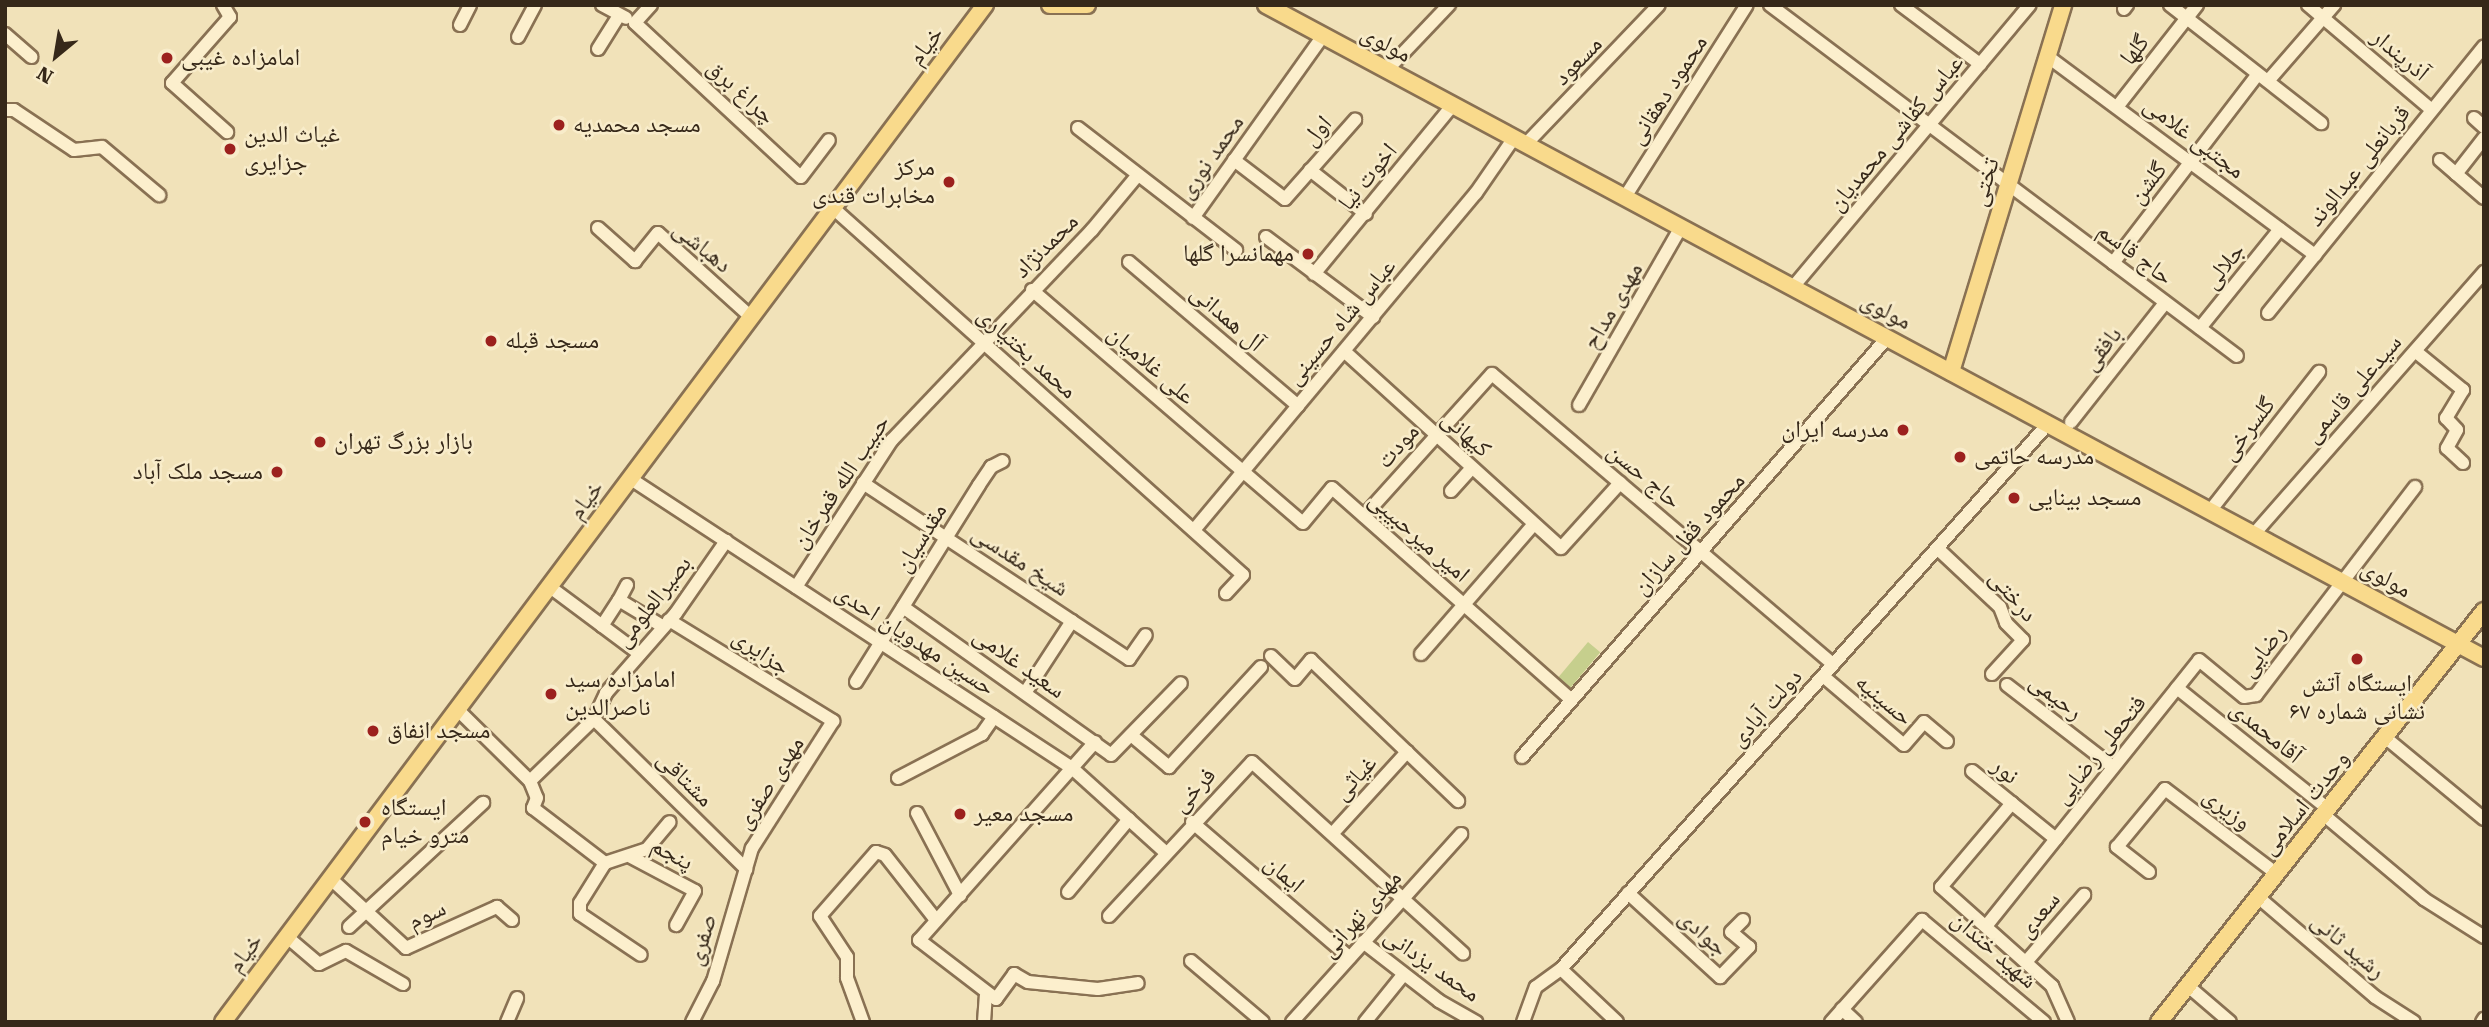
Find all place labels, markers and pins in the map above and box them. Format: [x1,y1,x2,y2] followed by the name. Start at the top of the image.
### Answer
[181,44,300,72] place label: امامزاده غیبی
[159,50,175,66] marker: امامزاده غیبی
[573,111,701,139] place label: مسجد محمدیه
[551,117,567,133] marker: مسجد محمدیه
[244,121,340,177] place label: غیاث الدین جزایری
[222,141,238,157] marker: غیاث الدین جزایری
[812,154,935,210] place label: مرکز مخابرات قندی
[941,174,957,190] marker: مرکز مخابرات قندی
[1183,240,1294,268] place label: مهمانسرا گلها
[1300,246,1316,262] marker: مهمانسرا گلها
[505,327,599,355] place label: مسجد قبله
[483,333,499,349] marker: مسجد قبله
[1781,416,1889,444] place label: مدرسه ایران
[1895,422,1911,438] marker: مدرسه ایران
[334,428,473,456] place label: بازار بزرگ تهران
[312,434,328,450] marker: بازار بزرگ تهران
[1974,443,2094,471] place label: مدرسه حاتمی
[1952,449,1968,465] marker: مدرسه حاتمی
[133,458,263,486] place label: مسجد ملک آباد
[269,464,285,480] marker: مسجد ملک آباد
[2028,484,2141,512] place label: مسجد بینایی
[2006,490,2022,506] marker: مسجد بینایی
[2349,651,2365,667] marker: ایستگاه آتش نشانی شماره ۶۷
[565,666,676,722] place label: امامزاده سید ناصرالدین
[2289,670,2425,726] place label: ایستگاه آتش نشانی شماره ۶۷
[543,686,559,702] marker: امامزاده سید ناصرالدین
[387,717,490,745] place label: مسجد انفاق
[365,723,381,739] marker: مسجد انفاق
[381,794,469,850] place label: ایستگاه مترو خیام
[974,800,1074,828] place label: مسجد معیر
[952,806,968,822] marker: مسجد معیر
[355,812,375,832] marker: ایستگاه مترو خیام

